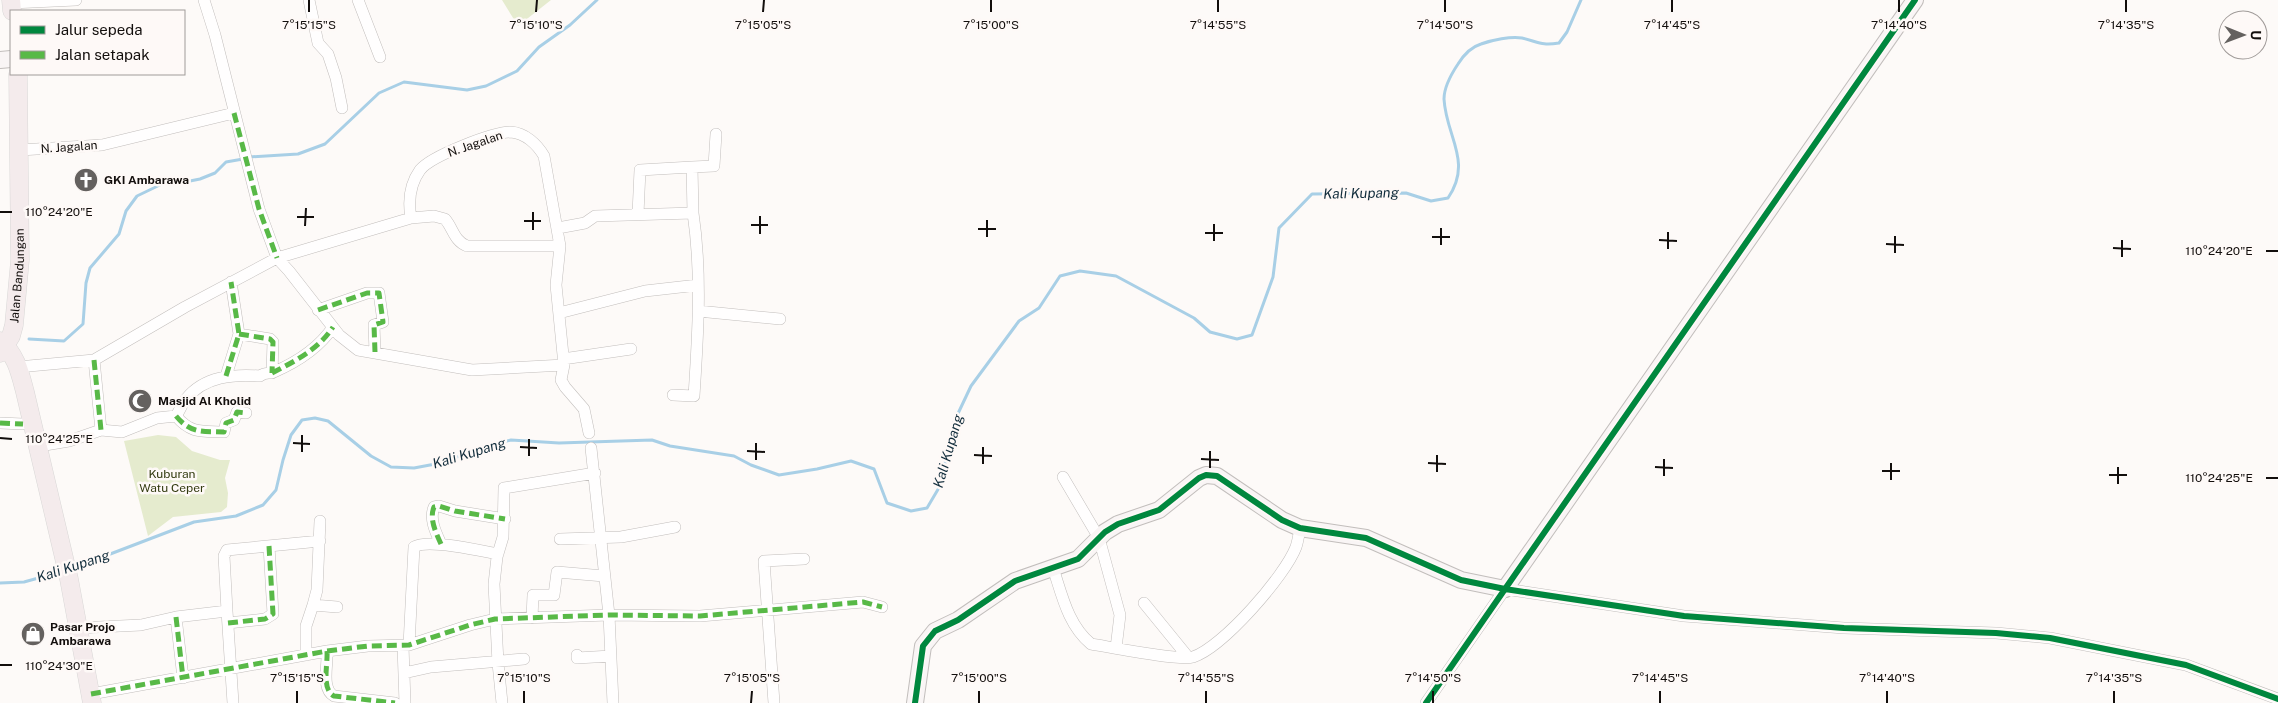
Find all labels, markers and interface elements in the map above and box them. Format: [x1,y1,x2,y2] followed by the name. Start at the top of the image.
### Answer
[10,10,185,75] legend
[2218,10,2268,60] north arrow
[282,18,336,32] text: 7°15'15"S
[509,18,563,32] text: 7°15'10"S
[735,18,791,32] text: 7°15'05"S
[963,18,1019,32] text: 7°15'00"S
[1190,18,1246,32] text: 7°14'55"S
[1417,18,1473,32] text: 7°14'50"S
[1644,18,1700,32] text: 7°14'45"S
[1871,18,1927,32] text: 7°14'40"S
[2098,18,2154,32] text: 7°14'35"S
[55,21,143,38] text: Jalur sepeda
[2248,30,2264,40] text: U
[55,46,150,63] text: Jalan setapak
[446,128,504,160] street label: N. Jagalan
[40,138,98,156] street label: N. Jagalan
[73,167,99,193] church icon: GKI Ambarawa
[104,173,189,187] place label: GKI Ambarawa
[1323,184,1400,202] water label: Kali Kupang
[25,205,93,219] text: 110°24'20"E
[7,228,27,324] street label: Jalan Bandungan
[2185,244,2253,258] text: 110°24'20"E
[127,388,153,414] mosque icon: Masjid Al Kholid
[158,394,251,408] place label: Masjid Al Kholid
[930,412,966,490] water label: Kali Kupang
[25,432,93,446] text: 110°24'25"E
[430,434,508,472] water label: Kali Kupang
[139,467,205,495] park label: Kuburan Watu Ceper
[2185,471,2253,485] text: 110°24'25"E
[34,546,112,585] water label: Kali Kupang
[50,620,115,648] place label: Pasar Projo Ambarawa
[20,621,46,647] shop icon: Pasar Projo Ambarawa
[25,659,93,673] text: 110°24'30"E
[270,671,324,685] text: 7°15'15"S
[497,671,551,685] text: 7°15'10"S
[724,671,780,685] text: 7°15'05"S
[951,671,1007,685] text: 7°15'00"S
[1178,671,1234,685] text: 7°14'55"S
[1405,671,1461,685] text: 7°14'50"S
[1632,671,1688,685] text: 7°14'45"S
[1859,671,1915,685] text: 7°14'40"S
[2086,671,2142,685] text: 7°14'35"S

